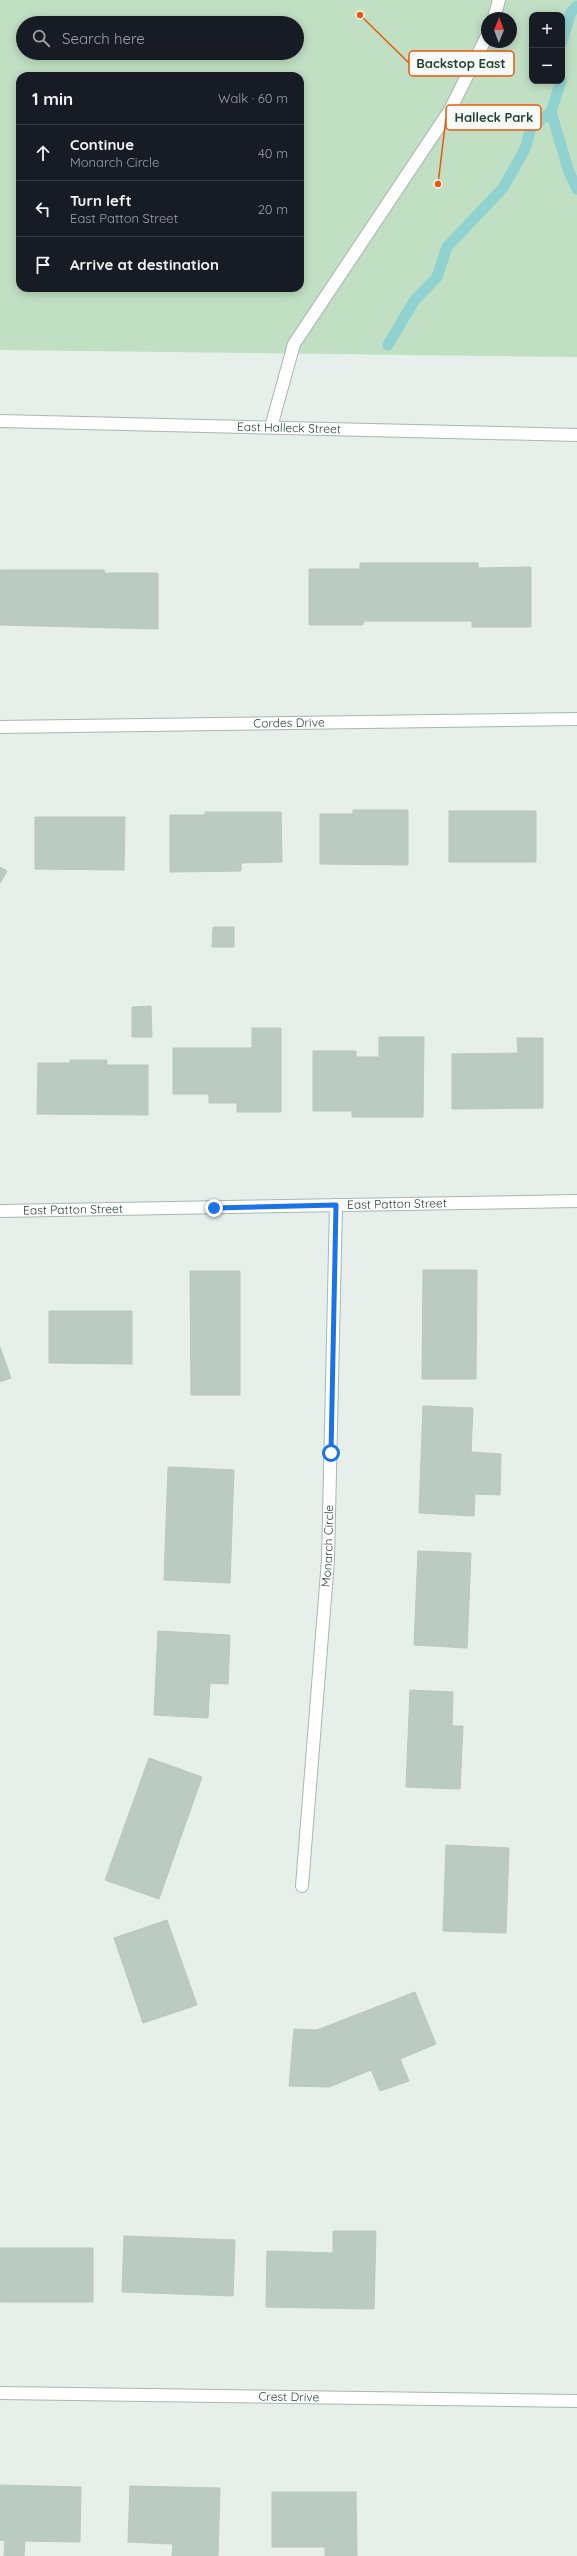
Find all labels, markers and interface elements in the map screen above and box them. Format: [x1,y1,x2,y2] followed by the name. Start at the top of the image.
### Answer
[481,12,517,48] north arrow
[529,12,565,84] map controls
[529,12,565,48] button: +
[16,16,304,60] search box
[30,27,52,49] icon: search
[62,29,145,48] text: Search here
[529,48,565,84] button: −
[409,51,514,76] callout: Backstop East
[416,55,506,71] text: Backstop East
[32,88,73,109] text: 1 min
[218,90,288,106] text: Walk · 60 m
[446,105,541,130] callout: Halleck Park
[455,109,533,125] text: Halleck Park
[70,135,134,154] text: Continue
[32,142,54,164] icon: ahead
[258,145,288,161] text: 40 m
[70,154,159,170] text: Monarch Circle
[70,191,132,210] text: Turn left
[32,198,54,220] icon: left
[258,201,288,217] text: 20 m
[70,210,178,226] text: East Patton Street
[32,254,54,276] icon: arrive
[70,255,219,274] text: Arrive at destination
[237,419,341,436] street label: East Halleck Street
[253,714,325,730] street label: Cordes Drive
[347,1195,447,1212] street label: East Patton Street
[205,1199,223,1217] route end
[23,1201,123,1218] street label: East Patton Street
[322,1444,340,1462] route start
[318,1504,336,1588] street label: Monarch Circle
[258,2389,320,2404] street label: Crest Drive

